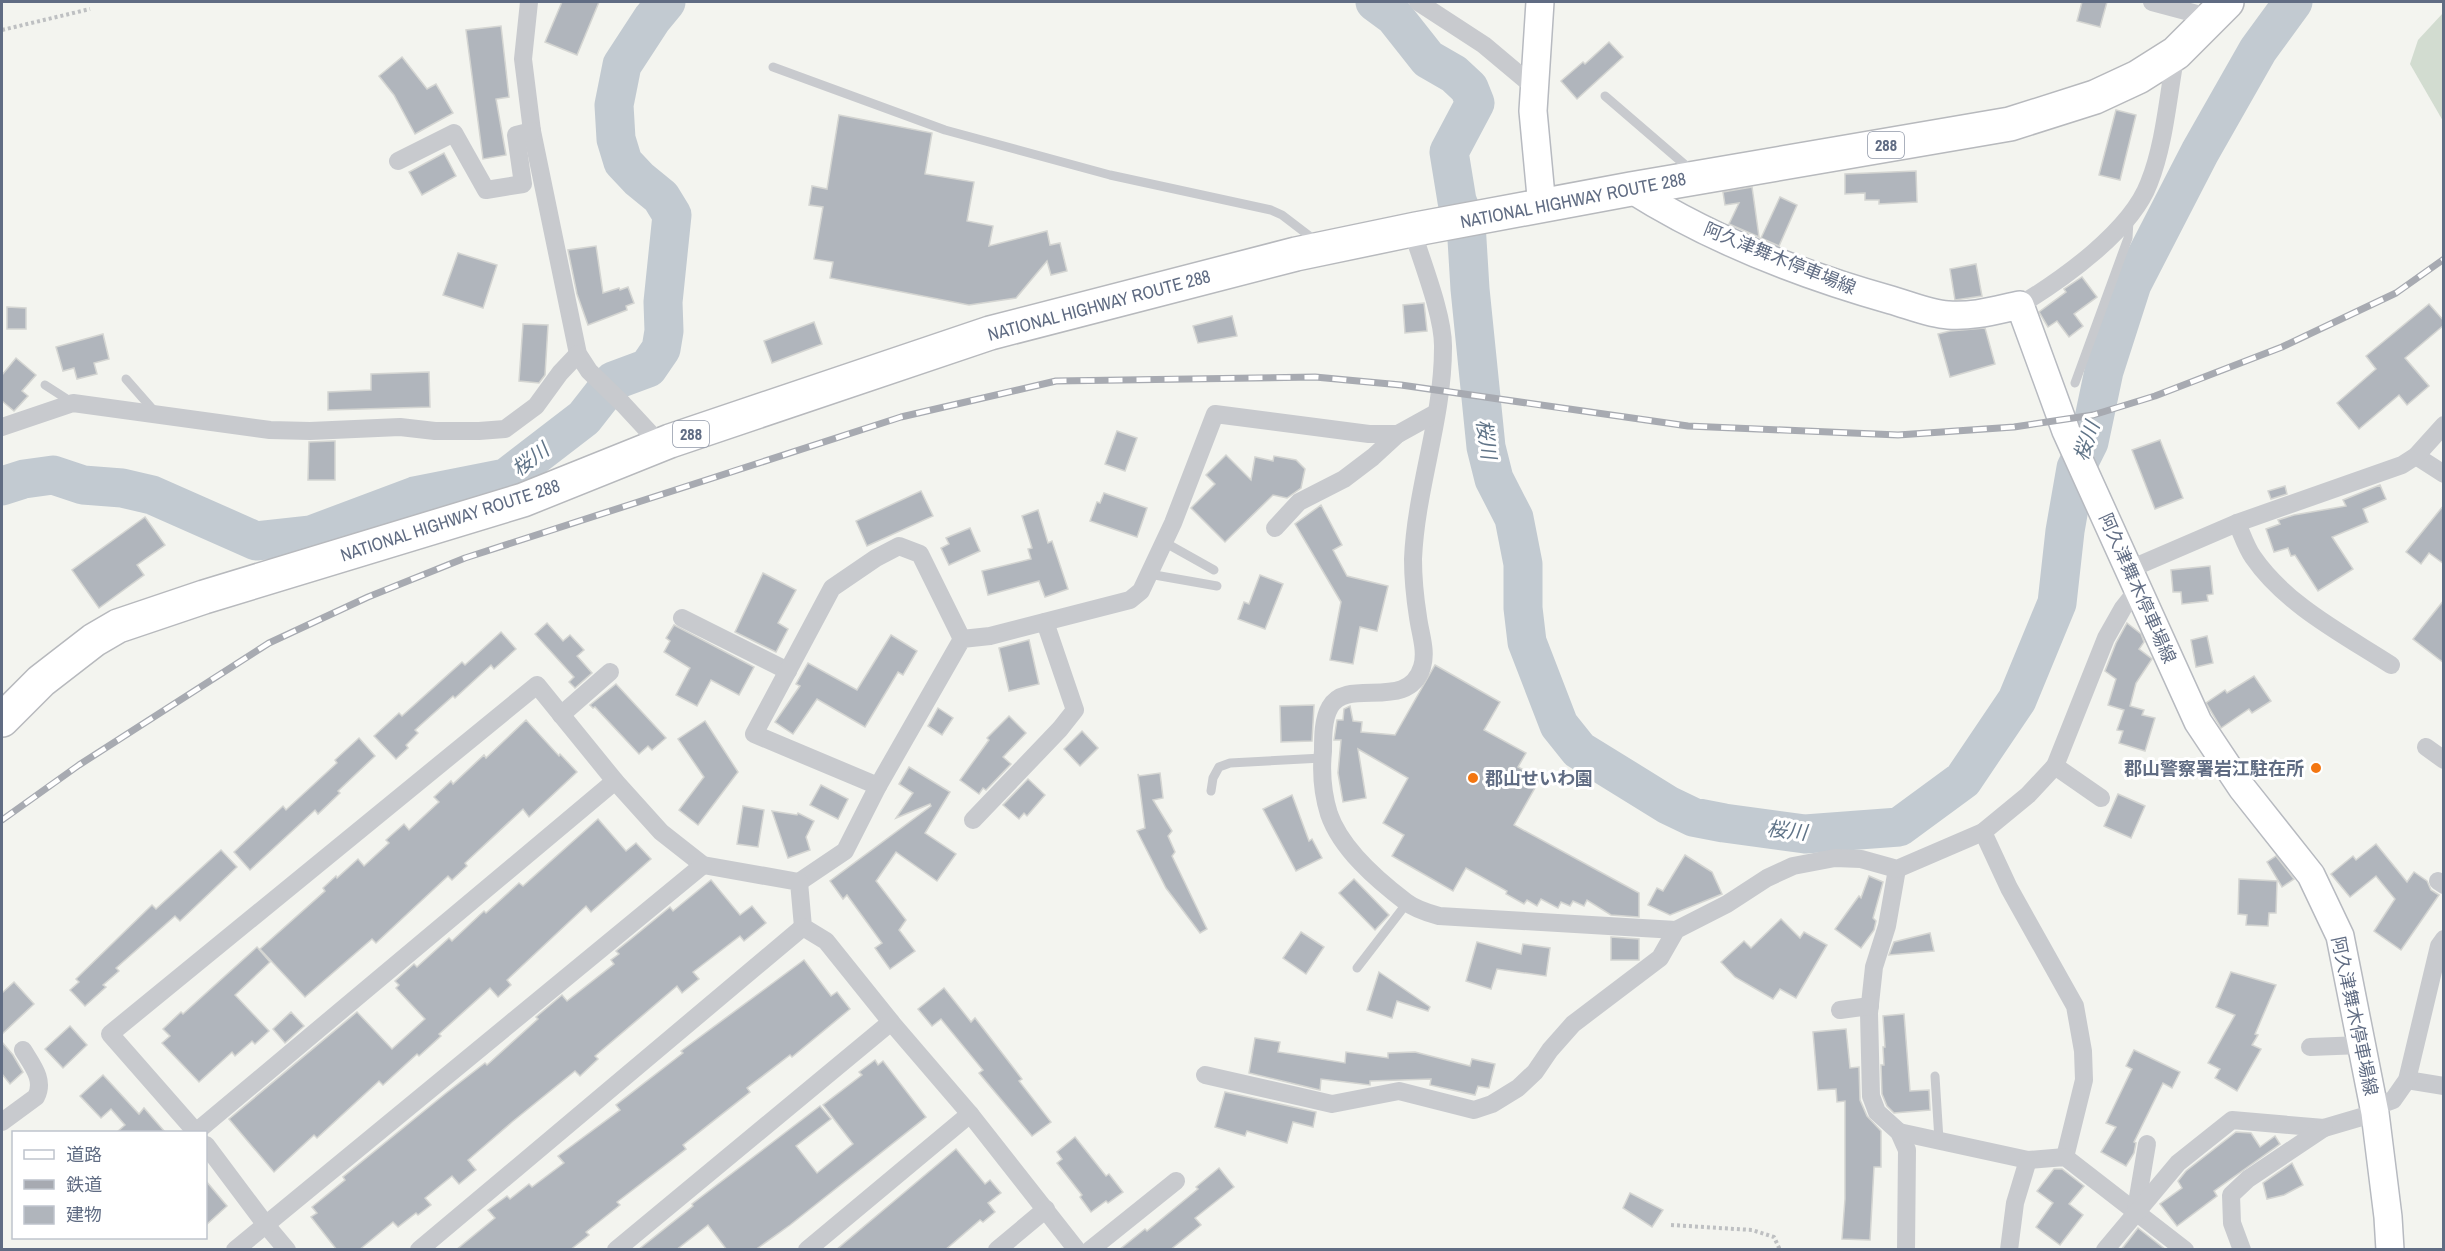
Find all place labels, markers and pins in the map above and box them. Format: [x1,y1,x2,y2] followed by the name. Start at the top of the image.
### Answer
[2124,756,2304,781] place label: 郡山警察署岩江駐在所
[2309,761,2323,775] marker: 郡山警察署岩江駐在所
[1485,766,1593,791] place label: 郡山せいわ園
[1466,771,1480,785] marker: 郡山せいわ園

